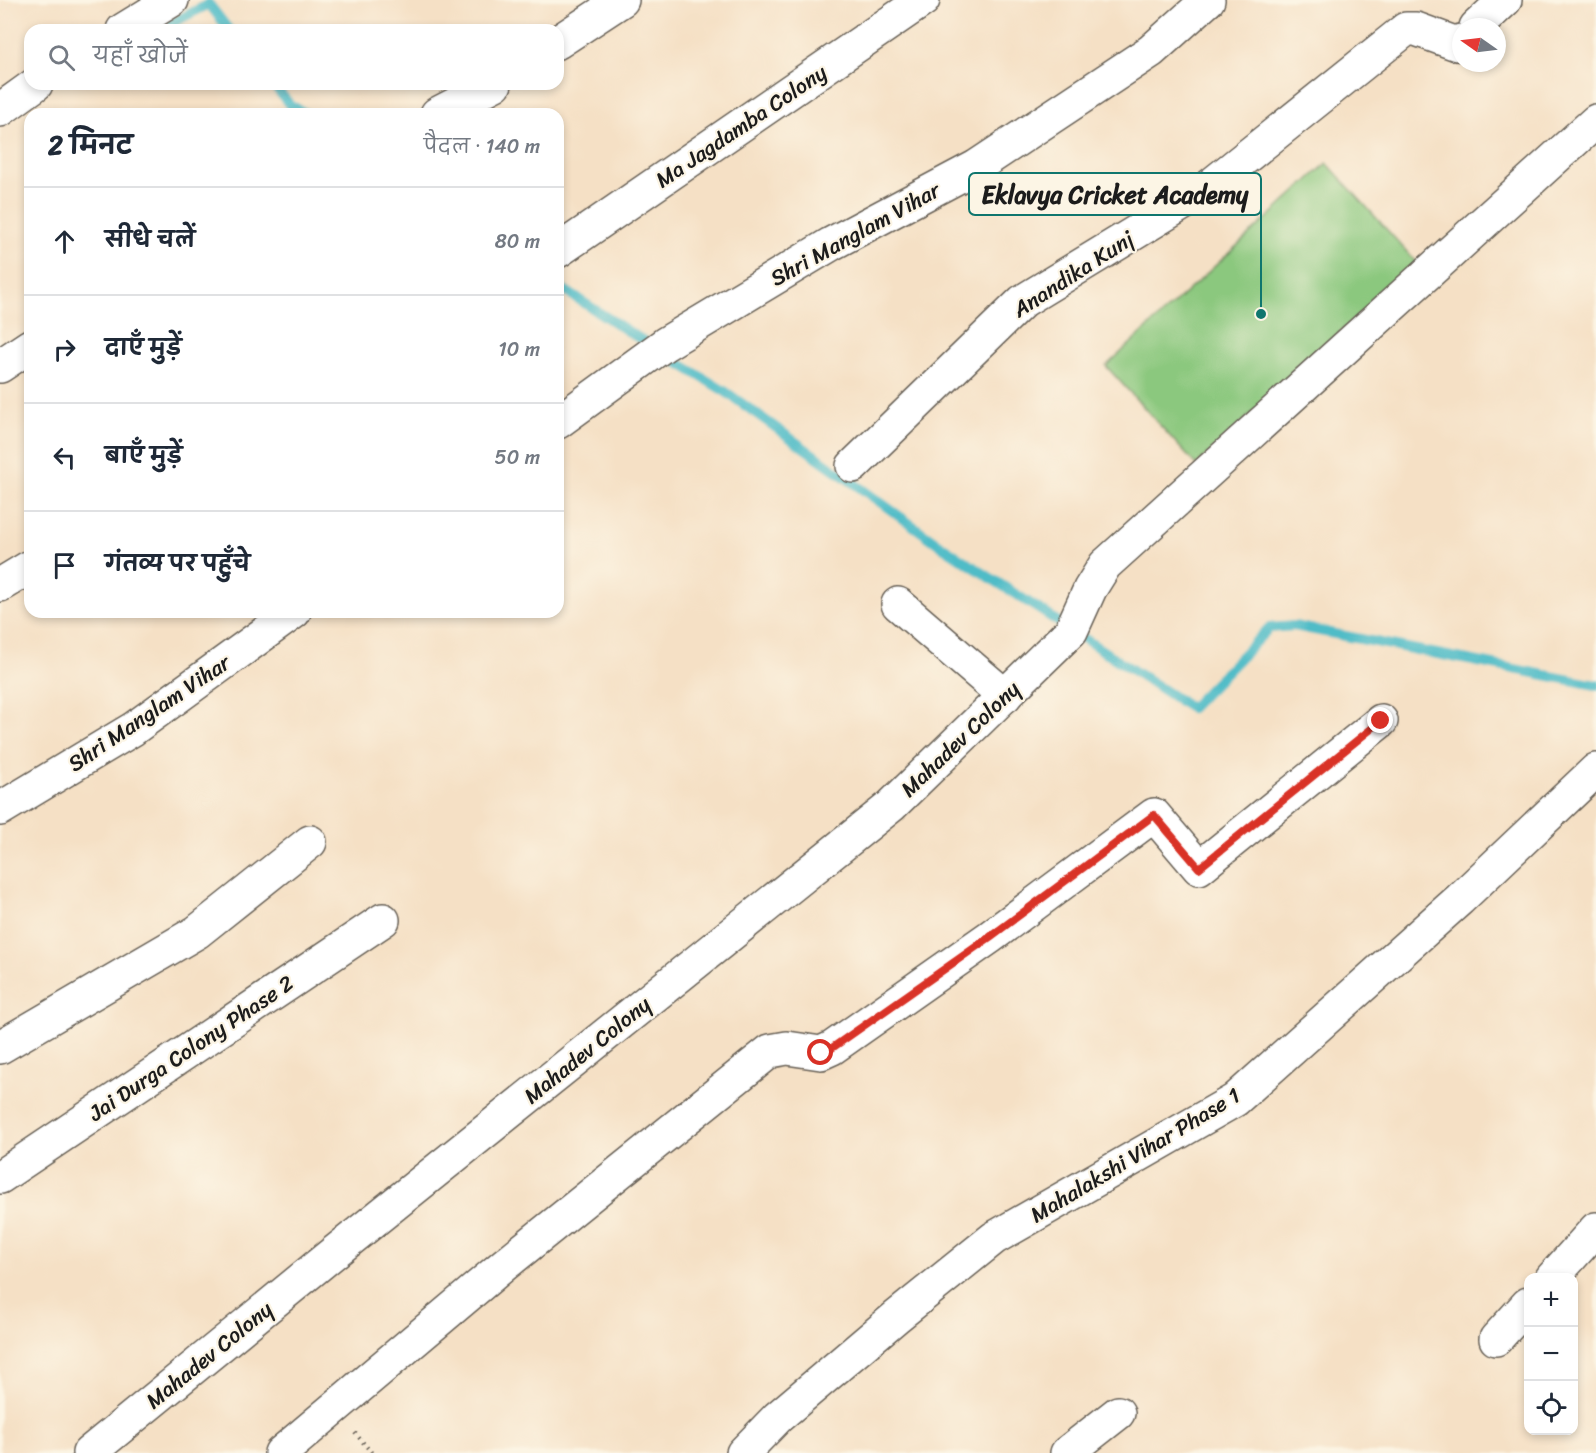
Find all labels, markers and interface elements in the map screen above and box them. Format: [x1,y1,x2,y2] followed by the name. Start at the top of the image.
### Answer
[1452,18,1506,72] north arrow
[24,24,564,90] search box
[93,36,188,75] text: यहाँ खोजें
[45,41,78,74] icon: search
[647,53,836,198] street label: Ma Jagdamba Colony
[48,122,133,168] text: 2 मिनट
[424,129,540,164] text: पैदल · 140 m
[763,170,949,297] street label: Shri Manglam Vihar
[969,173,1261,215] callout: Eklavya Cricket Academy
[982,174,1249,216] text: Eklavya Cricket Academy
[1003,219,1143,329] street label: Anandika Kunj
[105,220,195,259] text: सीधे चलें
[495,224,540,259] text: 80 m
[48,225,81,258] icon: ahead
[105,328,182,367] text: दाएँ मुड़ें
[498,332,540,367] text: 10 m
[48,333,81,366] icon: right
[105,436,182,475] text: बाएँ मुड़ें
[495,440,540,475] text: 50 m
[48,441,81,474] icon: left
[105,544,250,583] text: गंतव्य पर पहुँचे
[48,549,81,582] icon: arrive
[59,643,240,782] street label: Shri Manglam Vihar
[891,671,1030,807] street label: Mahadev Colony
[1367,707,1393,733] route end
[79,964,302,1132] street label: Jai Durga Colony Phase 2
[514,986,660,1114] street label: Mahadev Colony
[807,1039,833,1065] route start
[1022,1076,1248,1234] street label: Mahalakshi Vihar Phase 1
[1524,1273,1578,1435] map controls
[1524,1273,1578,1327] button: +
[136,1291,282,1419] street label: Mahadev Colony
[1524,1327,1578,1381] button: −
[1524,1381,1578,1435] button: locate

